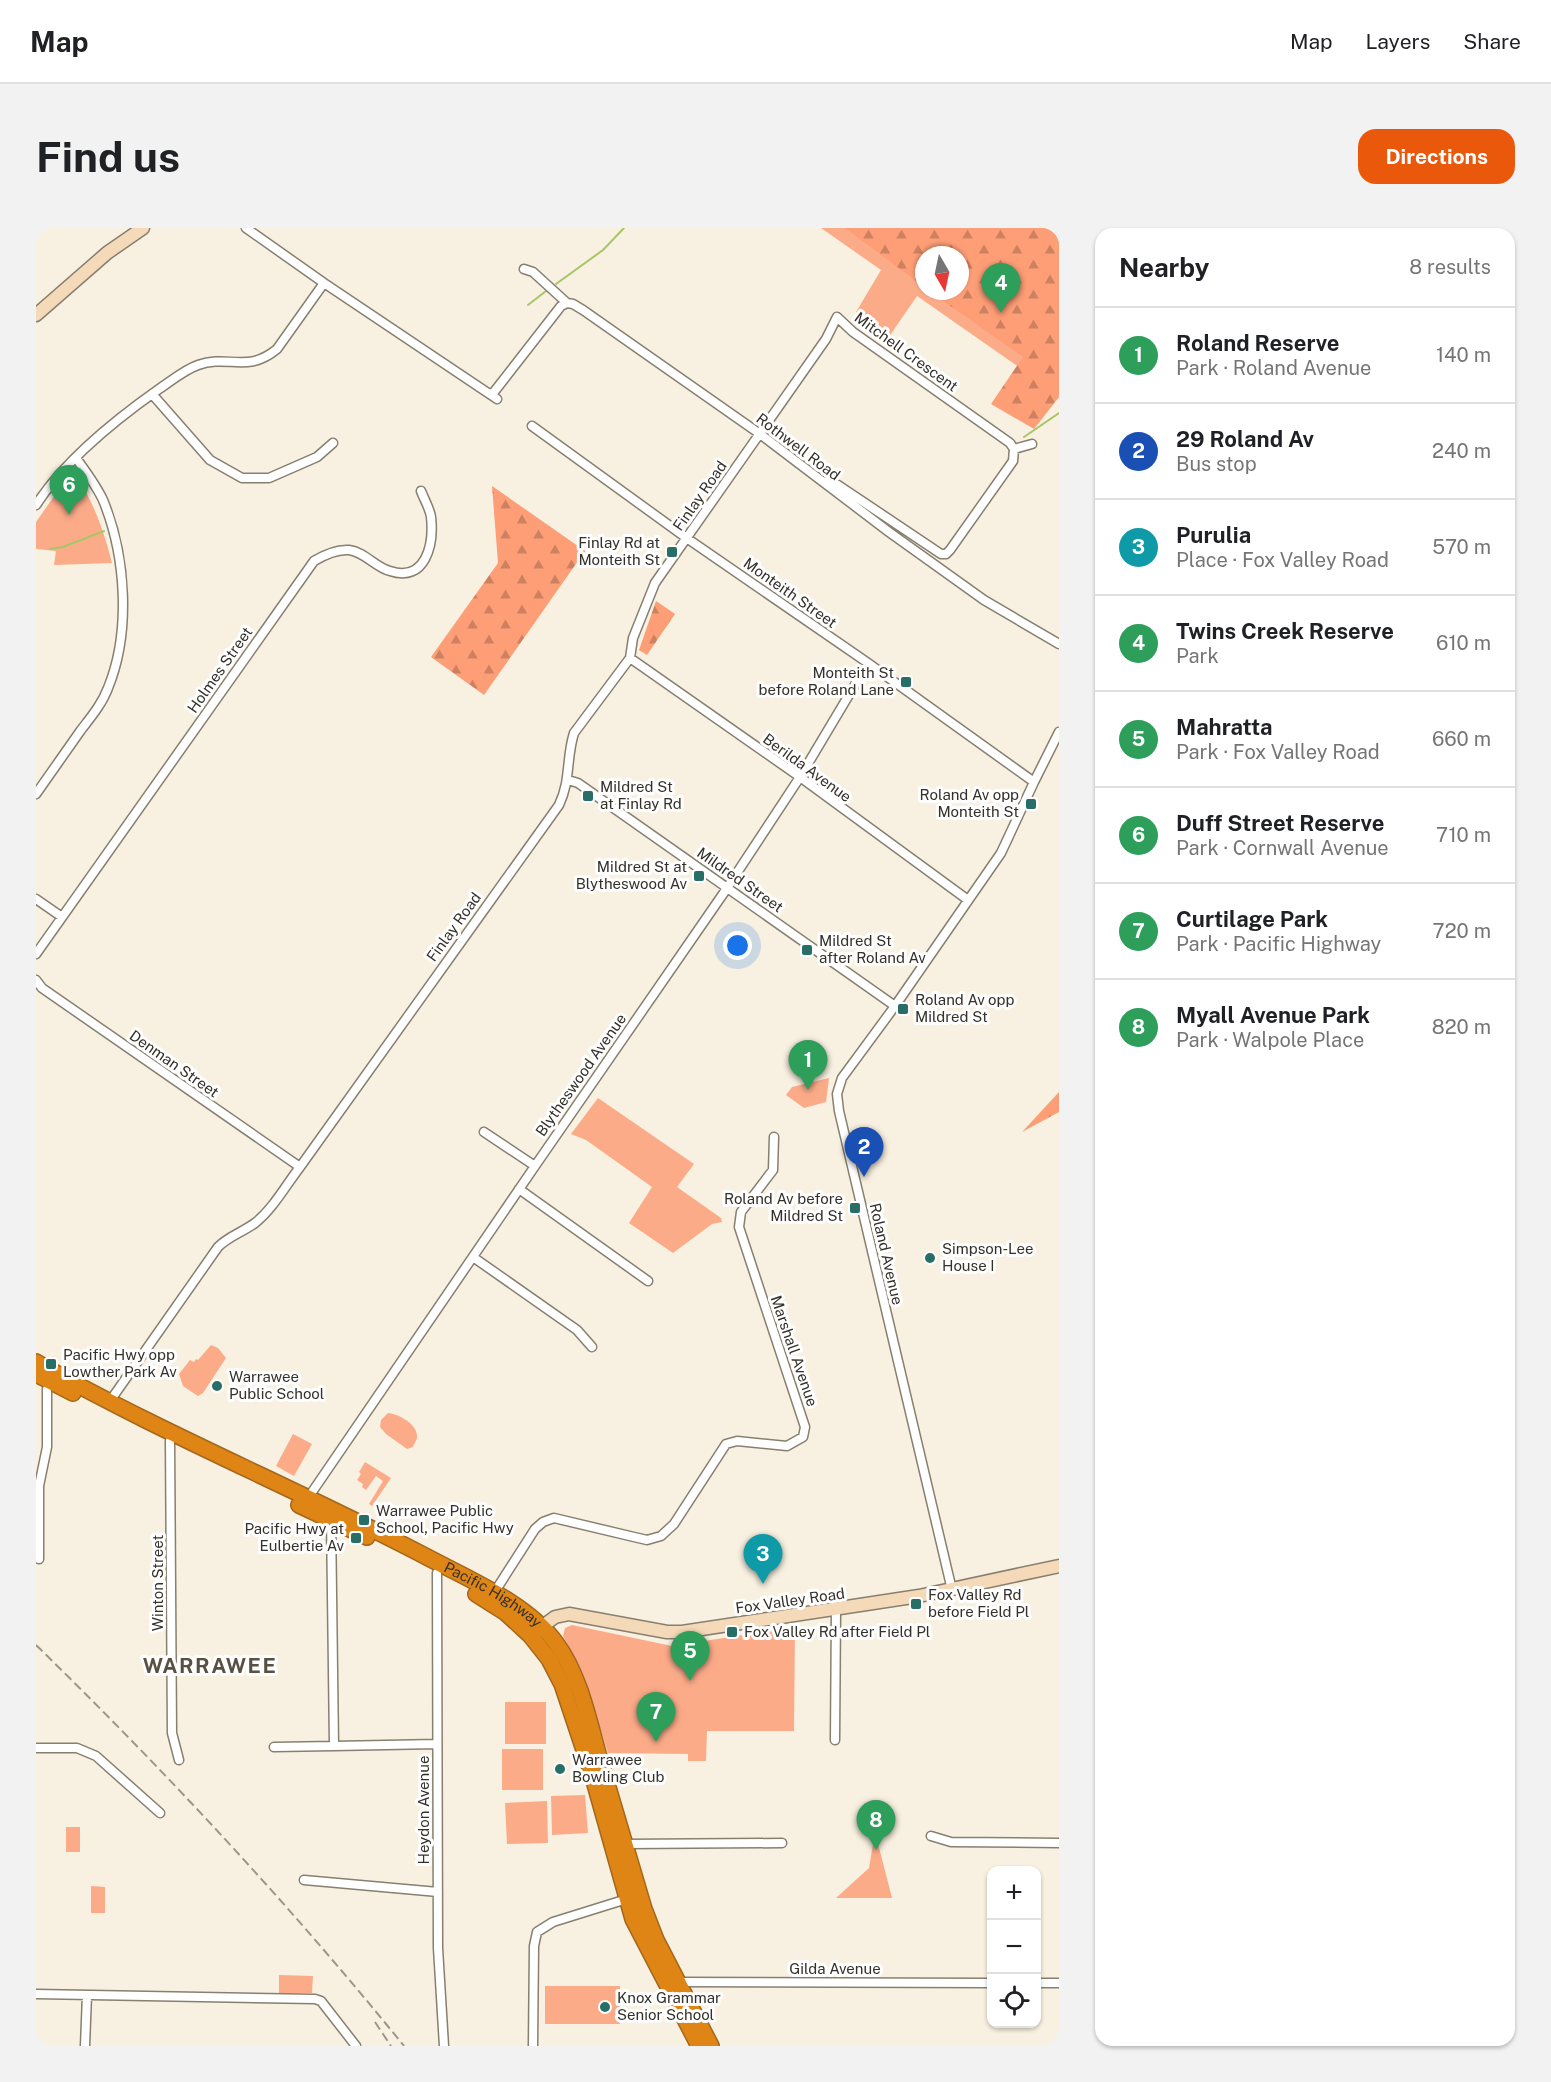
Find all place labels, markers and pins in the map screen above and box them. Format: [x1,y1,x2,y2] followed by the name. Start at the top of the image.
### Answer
[982,264,1020,313] pin: 4
[50,466,88,515] pin: 6
[578,534,660,568] place label: Finlay Rd at Monteith St
[665,545,679,559] marker: Finlay Rd at Monteith St
[758,664,894,698] place label: Monteith St before Roland Lane
[899,675,913,689] marker: Monteith St before Roland Lane
[600,778,682,812] place label: Mildred St at Finlay Rd
[920,786,1019,820] place label: Roland Av opp Monteith St
[581,789,595,803] marker: Mildred St at Finlay Rd
[1024,797,1038,811] marker: Roland Av opp Monteith St
[576,858,687,892] place label: Mildred St at Blytheswood Av
[692,869,706,883] marker: Mildred St at Blytheswood Av
[819,932,926,966] place label: Mildred St after Roland Av
[800,943,814,957] marker: Mildred St after Roland Av
[915,991,1015,1025] place label: Roland Av opp Mildred St
[896,1002,910,1016] marker: Roland Av opp Mildred St
[788,1040,828,1090] pin: 1
[844,1128,884,1177] pin: 2
[724,1190,843,1224] place label: Roland Av before Mildred St
[848,1201,862,1215] marker: Roland Av before Mildred St
[942,1240,1033,1274] place label: Simpson-Lee House I
[923,1251,937,1265] marker: Simpson-Lee House I
[63,1346,177,1380] place label: Pacific Hwy opp Lowther Park Av
[44,1357,58,1371] marker: Pacific Hwy opp Lowther Park Av
[229,1368,324,1402] place label: Warrawee Public School
[210,1379,224,1393] marker: Warrawee Public School
[376,1502,514,1536] place label: Warrawee Public School, Pacific Hwy
[357,1513,371,1527] marker: Warrawee Public School, Pacific Hwy
[244,1520,344,1554] place label: Pacific Hwy at Eulbertie Av
[349,1531,363,1545] marker: Pacific Hwy at Eulbertie Av
[744,1534,782,1584] pin: 3
[928,1586,1029,1620] place label: Fox Valley Rd before Field Pl
[909,1597,923,1611] marker: Fox Valley Rd before Field Pl
[744,1623,930,1640] place label: Fox Valley Rd after Field Pl
[725,1625,739,1639] marker: Fox Valley Rd after Field Pl
[670,1632,710,1681] pin: 5
[636,1692,676,1742] pin: 7
[572,1751,665,1785] place label: Warrawee Bowling Club
[553,1762,567,1776] marker: Warrawee Bowling Club
[856,1800,896,1850] pin: 8
[617,1989,721,2023] place label: Knox Grammar Senior School
[598,2000,612,2014] marker: Knox Grammar Senior School

